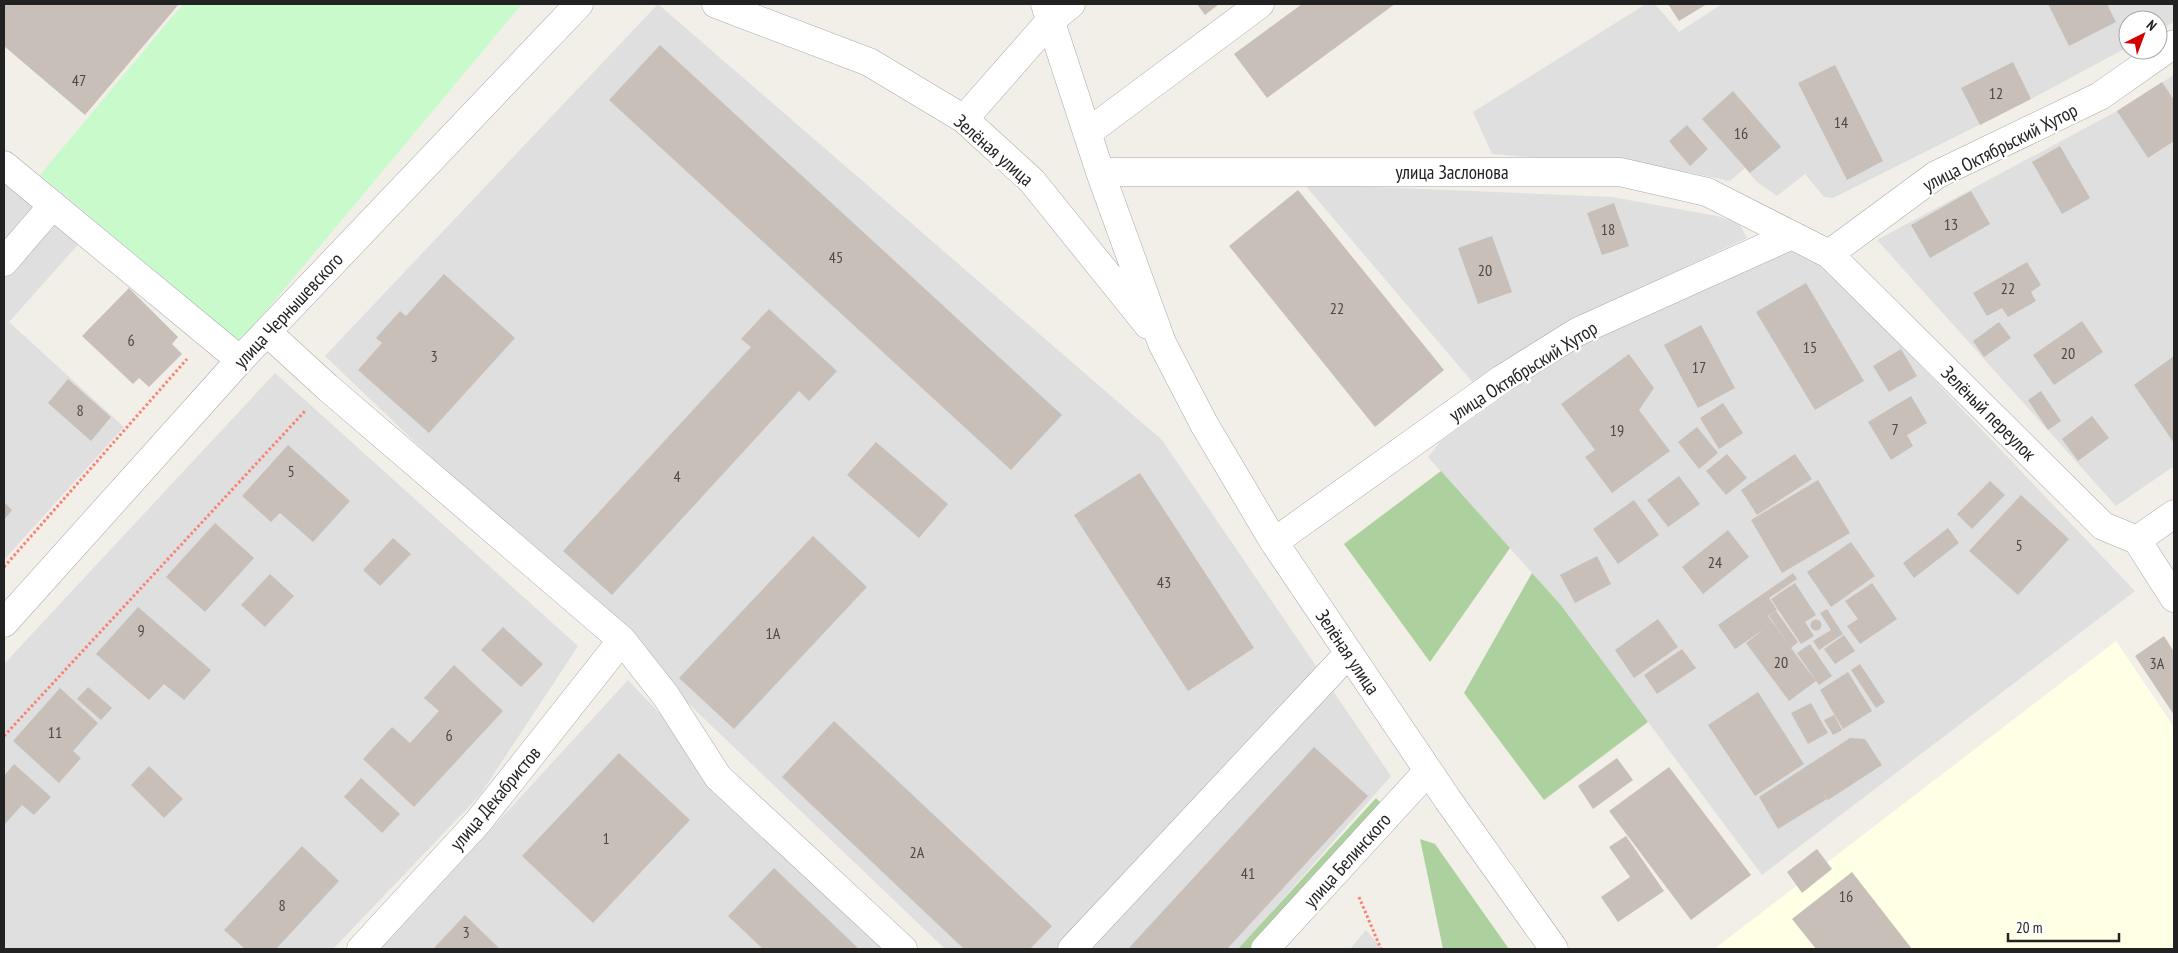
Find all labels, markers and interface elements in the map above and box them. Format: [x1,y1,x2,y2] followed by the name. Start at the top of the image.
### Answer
[2118,10,2168,60] north arrow
[2143,16,2161,35] text: N
[72,70,86,90] house number: 47
[1989,83,2003,103] house number: 12
[1919,98,2081,196] street label: улица Октябрьский Хутор
[949,109,1039,191] street label: Зелёная улица
[1834,112,1848,132] house number: 14
[1734,123,1748,143] house number: 16
[1395,160,1509,184] street label: улица Заслонова
[1944,214,1958,234] house number: 13
[1601,219,1615,239] house number: 18
[228,247,348,373] street label: улица Чернышевского
[829,247,843,267] house number: 45
[1478,260,1492,280] house number: 20
[2001,278,2015,298] house number: 22
[1330,298,1344,318] house number: 22
[1444,316,1602,426] street label: улица Октябрьский Хутор
[127,330,135,350] house number: 6
[1803,337,1817,357] house number: 15
[2061,343,2075,363] house number: 20
[430,346,438,366] house number: 3
[1692,357,1706,377] house number: 17
[1937,361,2042,466] street label: Зелёный переулок
[76,400,84,420] house number: 8
[1891,419,1899,439] house number: 7
[1610,420,1624,440] house number: 19
[287,461,295,481] house number: 5
[673,466,681,486] house number: 4
[2015,535,2023,555] house number: 5
[1708,552,1722,572] house number: 24
[1157,572,1171,592] house number: 43
[1311,605,1385,699] street label: Зелёная улица
[137,620,145,640] house number: 9
[766,623,781,643] house number: 1А
[1774,652,1788,672] house number: 20
[2150,653,2165,673] house number: 3А
[48,722,62,742] house number: 11
[445,725,453,745] house number: 6
[444,741,546,855] street label: улица Декабристов
[1298,808,1396,912] street label: улица Белинского
[602,828,610,848] house number: 1
[910,842,925,862] house number: 2А
[1241,863,1255,883] house number: 41
[1839,886,1853,906] house number: 16
[278,895,286,915] house number: 8
[2008,910,2119,942] scale bar
[2016,918,2042,937] text: 20 m
[462,922,470,942] house number: 3

